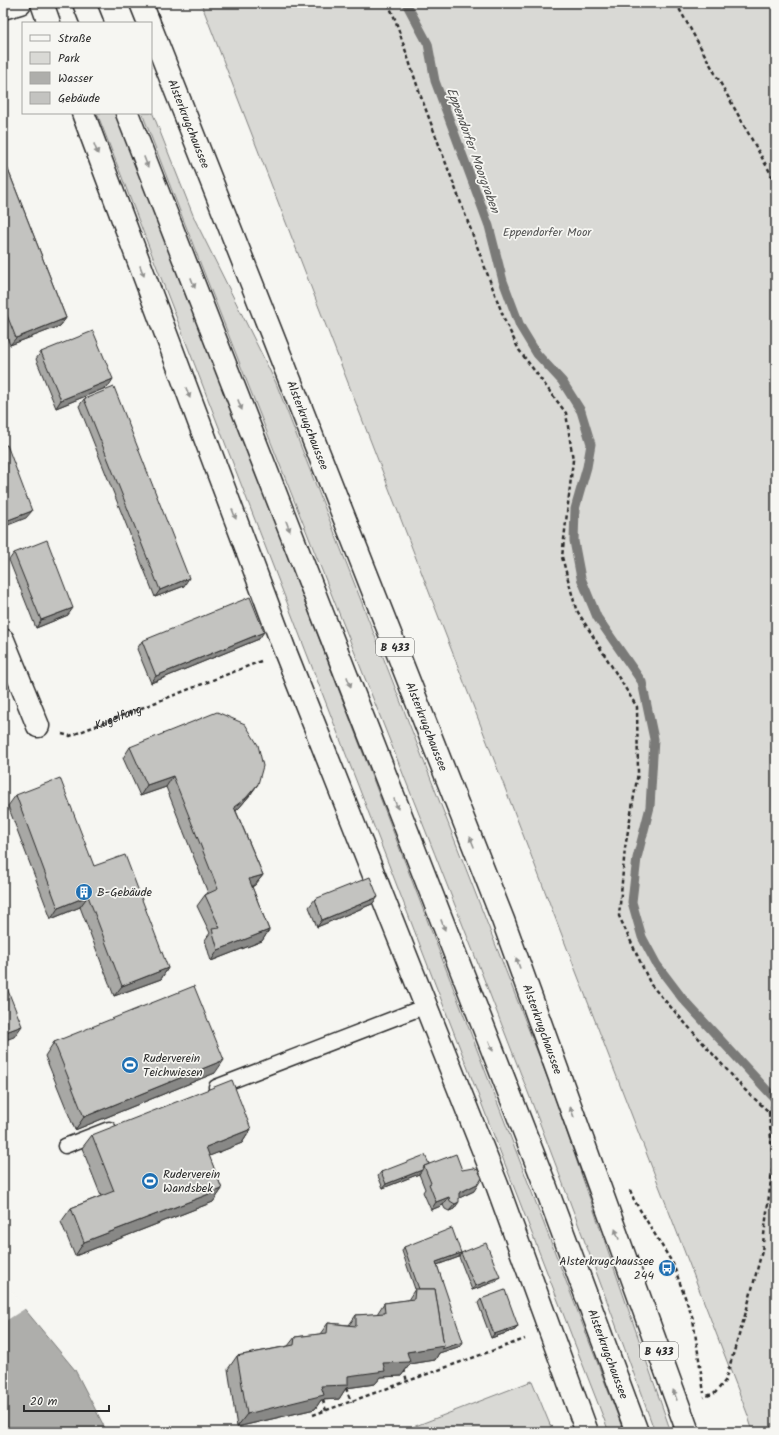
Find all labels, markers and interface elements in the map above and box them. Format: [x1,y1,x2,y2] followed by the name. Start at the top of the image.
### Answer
[22,22,152,114] legend
[58,29,92,48] text: Straße
[58,49,80,68] text: Park
[58,69,94,88] text: Wasser
[162,76,215,172] street label: Alsterkrugchaussee
[440,85,505,217] water label: Eppendorfer Moorgraben
[58,89,100,108] text: Gebäude
[94,144,100,156] one-way arrow
[143,157,149,168] one-way arrow
[503,223,592,242] park label: Eppendorfer Moor
[140,266,146,278] one-way arrow
[191,278,197,290] one-way arrow
[281,378,334,474] street label: Alsterkrugchaussee
[186,387,192,399] one-way arrow
[238,399,244,411] one-way arrow
[231,509,237,521] one-way arrow
[285,520,291,532] one-way arrow
[376,638,414,656] road number: B 433
[346,677,352,689] one-way arrow
[400,679,453,775] street label: Alsterkrugchaussee
[92,700,145,735] street label: Kugelfang
[394,798,400,810] one-way arrow
[469,836,475,847] one-way arrow
[74,882,94,902] building icon: B-Gebäude
[97,883,153,902] place label: B-Gebäude
[441,919,447,931] one-way arrow
[515,957,521,969] one-way arrow
[517,982,567,1078] street label: Alsterkrugchaussee
[488,1040,494,1052] one-way arrow
[143,1049,203,1082] place label: Ruderverein Teichwiesen
[120,1055,140,1075] sports icon: Ruderverein Teichwiesen
[569,1105,575,1117] one-way arrow
[163,1165,220,1198] place label: Ruderverein Wandsbek
[140,1171,160,1191] sports icon: Ruderverein Wandsbek
[613,1228,619,1240] one-way arrow
[559,1252,655,1285] place label: Alsterkrugchaussee 244
[657,1258,677,1278] bus stop icon: Alsterkrugchaussee 244
[582,1306,633,1402] street label: Alsterkrugchaussee
[640,1342,678,1360] road number: B 433
[24,1387,109,1413] scale bar
[672,1389,678,1401] one-way arrow
[30,1392,58,1411] text: 20 m

